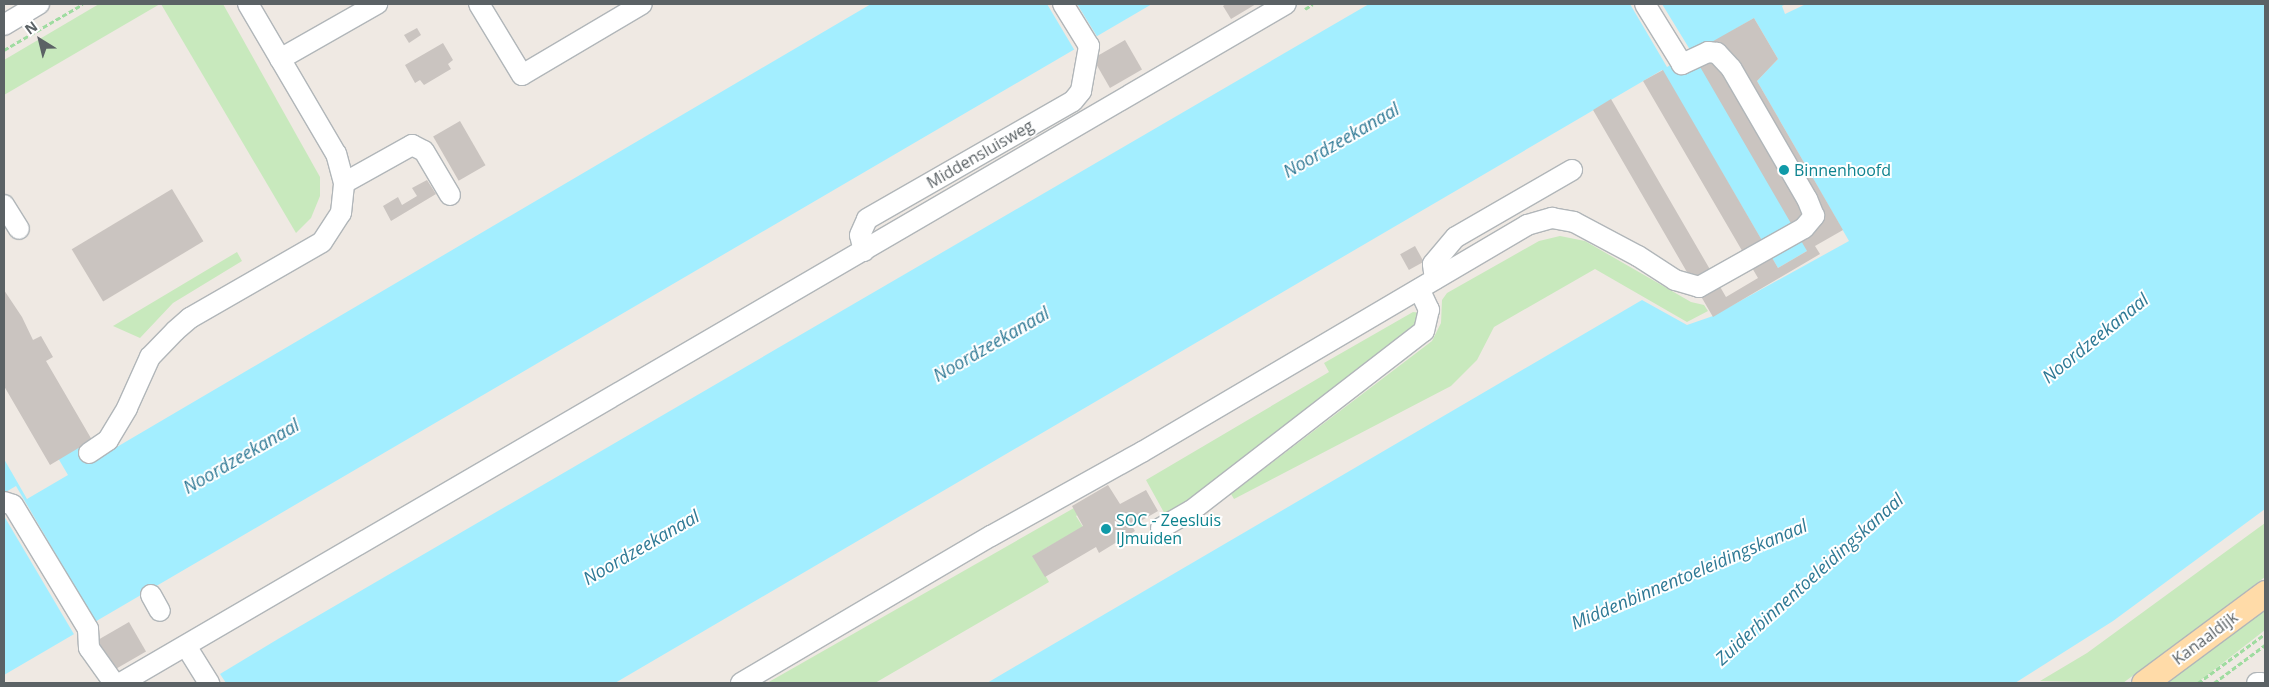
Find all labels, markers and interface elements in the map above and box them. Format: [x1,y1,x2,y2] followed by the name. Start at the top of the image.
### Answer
[15,15,65,65] north arrow
[21,16,41,38] text: N
[1279,98,1403,182] water label: Noordzeekanaal
[923,116,1037,192] street label: Middensluisweg
[1794,160,1891,180] place label: Binnenhoofd
[1778,164,1790,176] marker: Binnenhoofd
[2037,289,2153,387] water label: Noordzeekanaal
[929,302,1053,386] water label: Noordzeekanaal
[179,414,303,498] water label: Noordzeekanaal
[1710,489,1908,669] water label: Zuiderbinnentoeleidingskanaal
[579,505,703,589] water label: Noordzeekanaal
[1116,510,1221,548] place label: SOC - Zeesluis IJmuiden
[1568,514,1810,634] water label: Middenbinnentoeleidingskanaal
[1100,523,1112,535] marker: SOC - Zeesluis IJmuiden
[2169,607,2241,669] street label: Kanaaldijk

